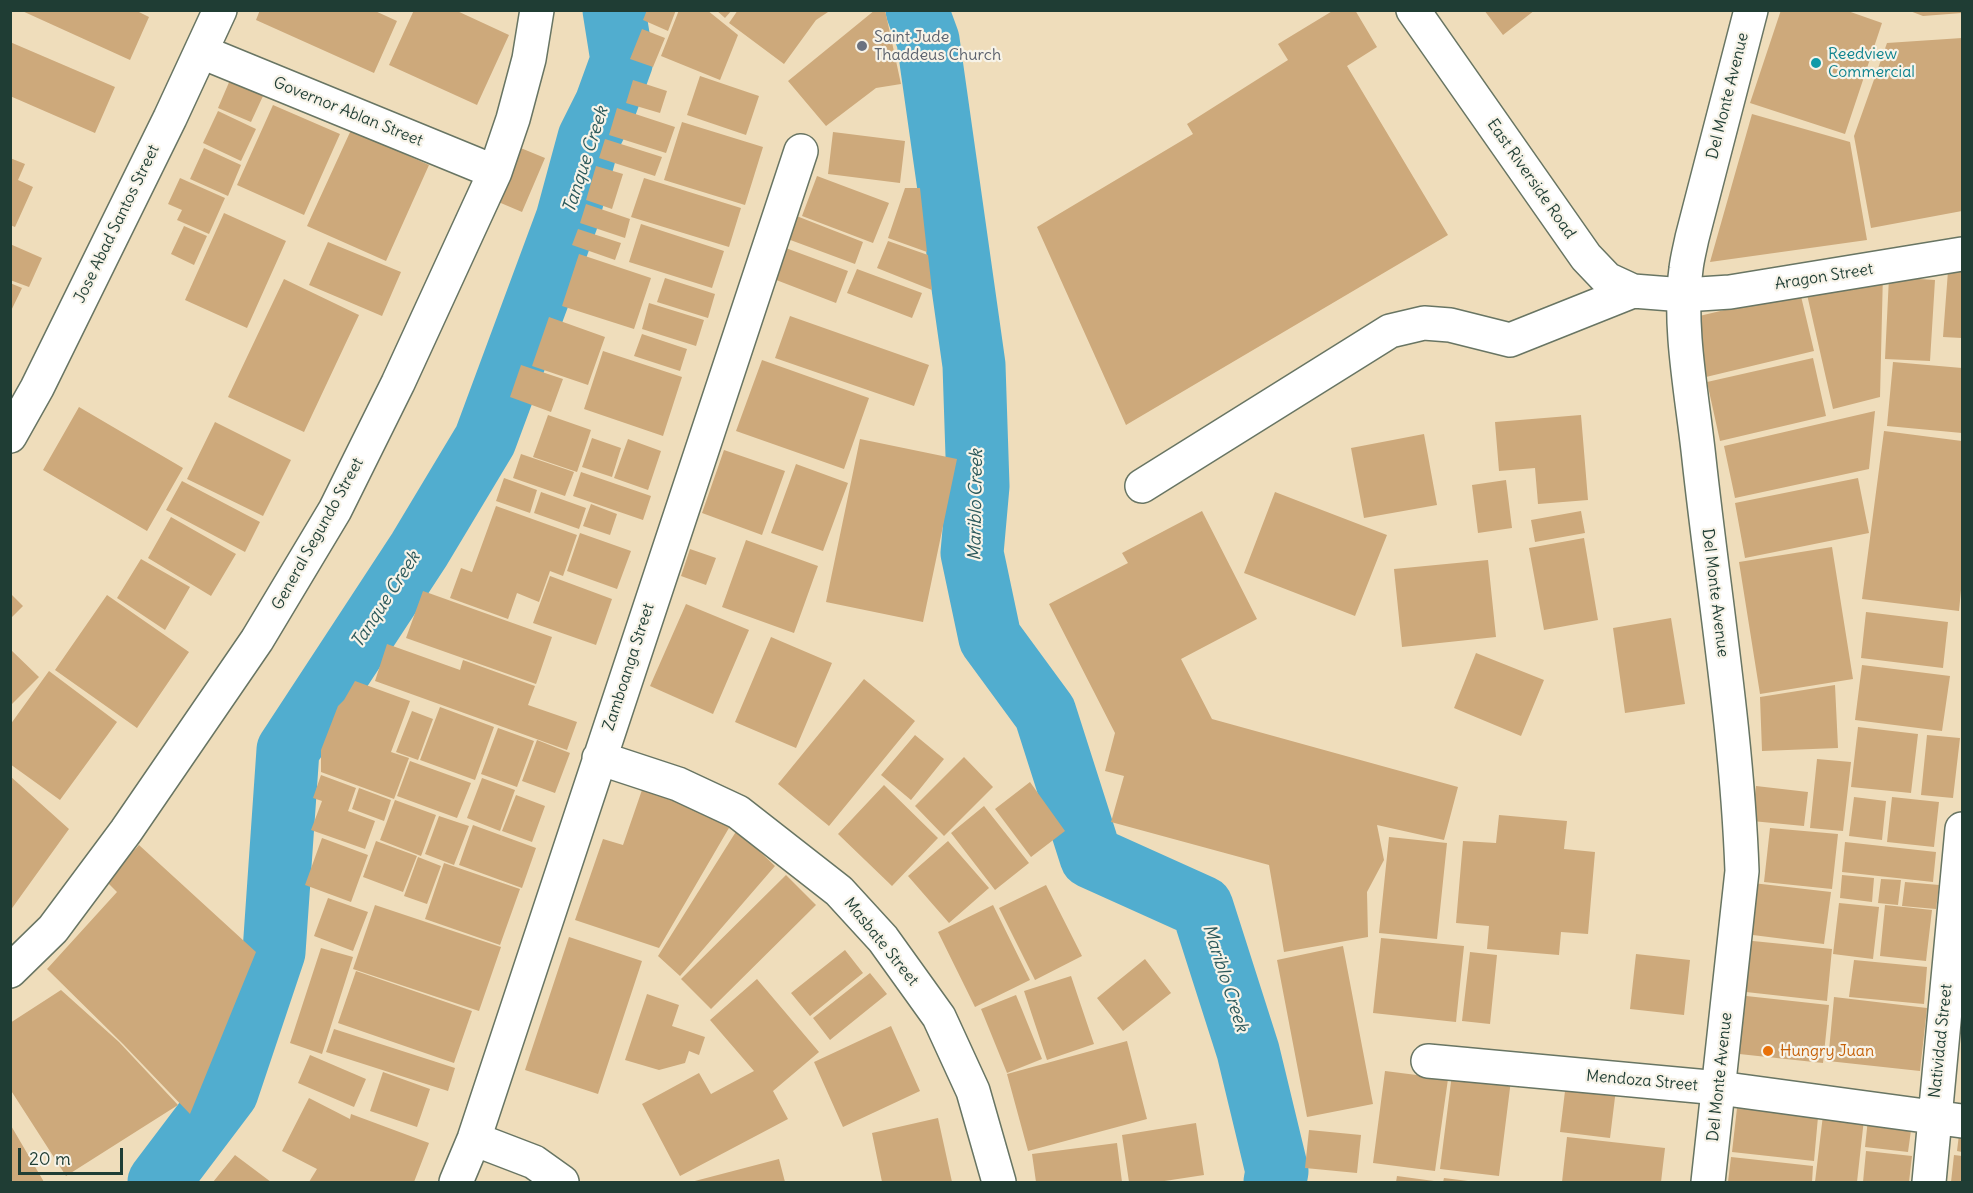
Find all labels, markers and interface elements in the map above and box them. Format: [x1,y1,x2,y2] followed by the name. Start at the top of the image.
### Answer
[874,27,1001,65] place label: Saint Jude Thaddeus Church
[1703,31,1753,161] street label: Del Monte Avenue
[855,39,869,53] marker: Saint Jude Thaddeus Church
[1828,44,1915,82] place label: Reedview Commercial
[1809,56,1823,70] marker: Reedview Commercial
[270,73,426,151] street label: Governor Ablan Street
[559,104,613,216] water label: Tanque Creek
[1483,115,1579,243] street label: East Riverside Road
[70,142,164,306] street label: Jose Abad Santos Street
[1773,260,1875,294] street label: Aragon Street
[964,449,988,561] water label: Mariblo Creek
[268,455,368,613] street label: General Segundo Street
[1698,528,1732,658] street label: Del Monte Avenue
[347,548,425,652] water label: Tanque Creek
[599,601,659,733] street label: Zamboanga Street
[840,894,922,990] street label: Masbate Street
[1197,922,1253,1034] water label: Mariblo Creek
[1925,983,1957,1099] street label: Natividad Street
[1704,1012,1736,1142] street label: Del Monte Avenue
[1780,1041,1874,1061] place label: Hungry Juan
[1761,1044,1775,1058] marker: Hungry Juan
[1585,1067,1699,1095] street label: Mendoza Street
[21,1136,126,1174] scale bar
[29,1147,71,1170] text: 20 m

